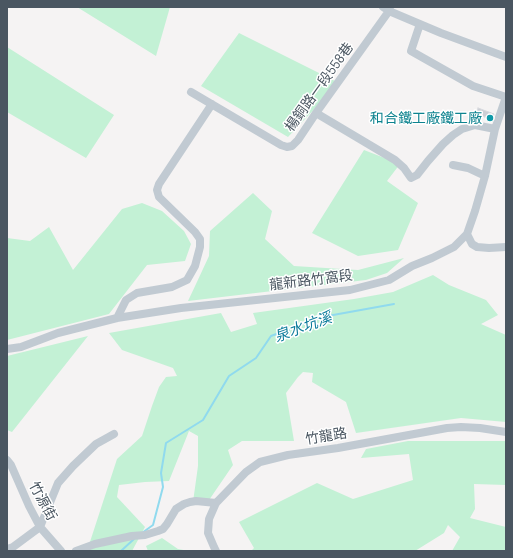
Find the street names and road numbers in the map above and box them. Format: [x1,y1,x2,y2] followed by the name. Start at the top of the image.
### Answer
[281,39,357,135] street label: 楊銅路一段558巷
[268,267,354,293] street label: 龍新路竹窩段
[304,424,348,448] street label: 竹龍路
[26,479,60,523] street label: 竹源街

